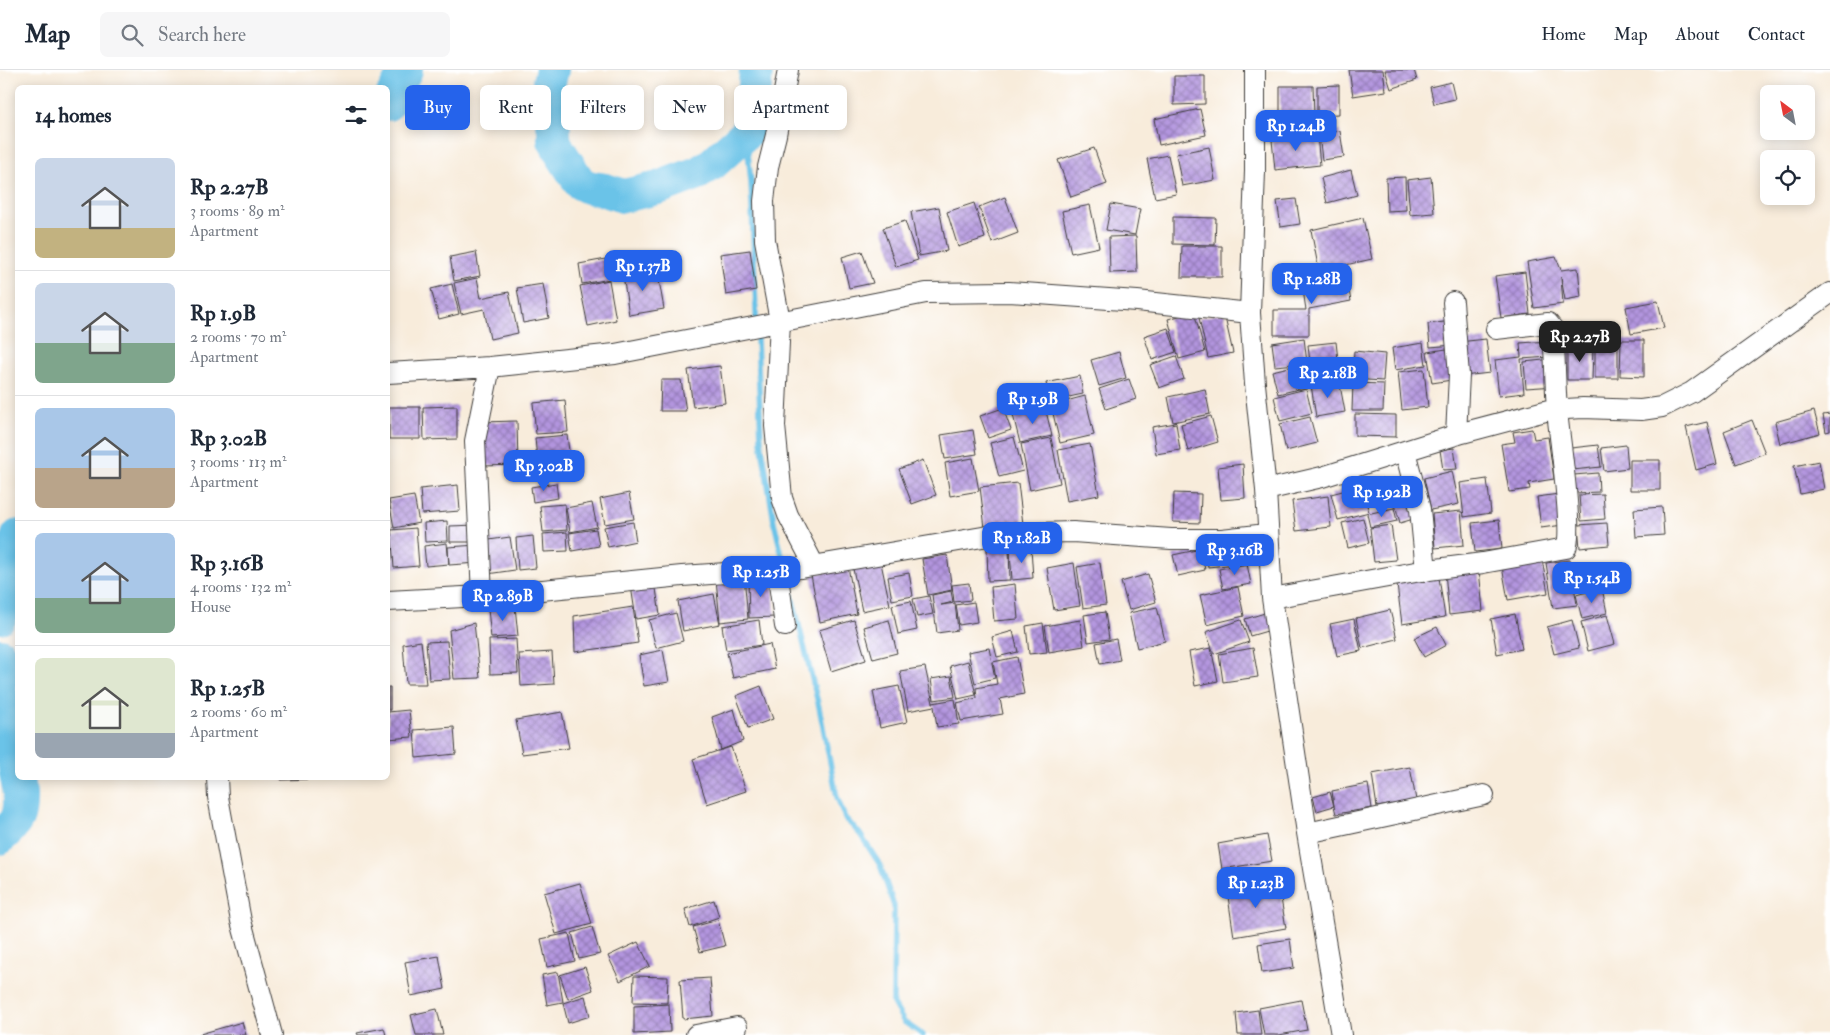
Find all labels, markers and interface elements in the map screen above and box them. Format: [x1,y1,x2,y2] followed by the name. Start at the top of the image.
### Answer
[100,12,450,57] search box
[25,19,70,50] text: Map
[118,21,146,49] icon: search
[158,23,246,47] text: Search here
[1541,23,1586,46] text: Home
[1614,23,1648,46] text: Map
[1676,23,1720,46] text: About
[1748,23,1805,46] text: Contact
[405,85,470,130] chip: Buy
[480,85,551,130] chip: Rent
[561,85,644,130] chip: Filters
[654,85,724,130] chip: New
[734,85,847,130] chip: Apartment
[1760,85,1815,140] north arrow
[1760,85,1815,205] map controls
[342,101,370,129] icon: filters
[35,102,112,129] text: 14 homes
[1244,109,1348,152] pin: Rp 1.24B
[1267,116,1325,136] text: Rp 1.24B
[1760,150,1815,205] button: locate
[190,174,269,201] text: Rp 2.27B
[75,178,135,238] icon: home
[190,201,285,221] text: 3 rooms · 89 m²
[190,221,258,241] text: Apartment
[591,250,695,292] pin: Rp 1.37B
[615,256,671,276] text: Rp 1.37B
[1260,262,1364,305] pin: Rp 1.28B
[1283,269,1341,289] text: Rp 1.28B
[190,300,256,327] text: Rp 1.9B
[75,303,135,363] icon: home
[1528,320,1632,363] pin: Rp 2.27B
[190,327,286,347] text: 2 rooms · 70 m²
[1550,327,1610,347] text: Rp 2.27B
[190,347,258,367] text: Apartment
[1276,356,1380,399] pin: Rp 2.18B
[1299,363,1357,383] text: Rp 2.18B
[987,382,1079,425] pin: Rp 1.9B
[1008,389,1058,409] text: Rp 1.9B
[190,425,267,452] text: Rp 3.02B
[75,428,135,488] icon: home
[492,450,596,492] pin: Rp 3.02B
[190,452,286,472] text: 3 rooms · 113 m²
[515,456,573,476] text: Rp 3.02B
[190,472,258,492] text: Apartment
[1330,476,1434,518] pin: Rp 1.92B
[1353,482,1411,502] text: Rp 1.92B
[970,522,1074,564] pin: Rp 1.82B
[993,528,1051,548] text: Rp 1.82B
[1183,534,1287,576] pin: Rp 3.16B
[1207,540,1263,560] text: Rp 3.16B
[190,550,264,577] text: Rp 3.16B
[75,553,135,613] icon: home
[709,556,813,598] pin: Rp 1.25B
[732,562,790,582] text: Rp 1.25B
[1540,562,1644,604] pin: Rp 1.54B
[1563,568,1621,588] text: Rp 1.54B
[190,577,291,597] text: 4 rooms · 132 m²
[451,580,555,622] pin: Rp 2.89B
[473,586,533,606] text: Rp 2.89B
[190,597,231,617] text: House
[190,675,265,702] text: Rp 1.25B
[75,678,135,738] icon: home
[190,702,287,722] text: 2 rooms · 60 m²
[190,722,258,742] text: Apartment
[1204,866,1308,909] pin: Rp 1.23B
[1228,873,1284,893] text: Rp 1.23B

